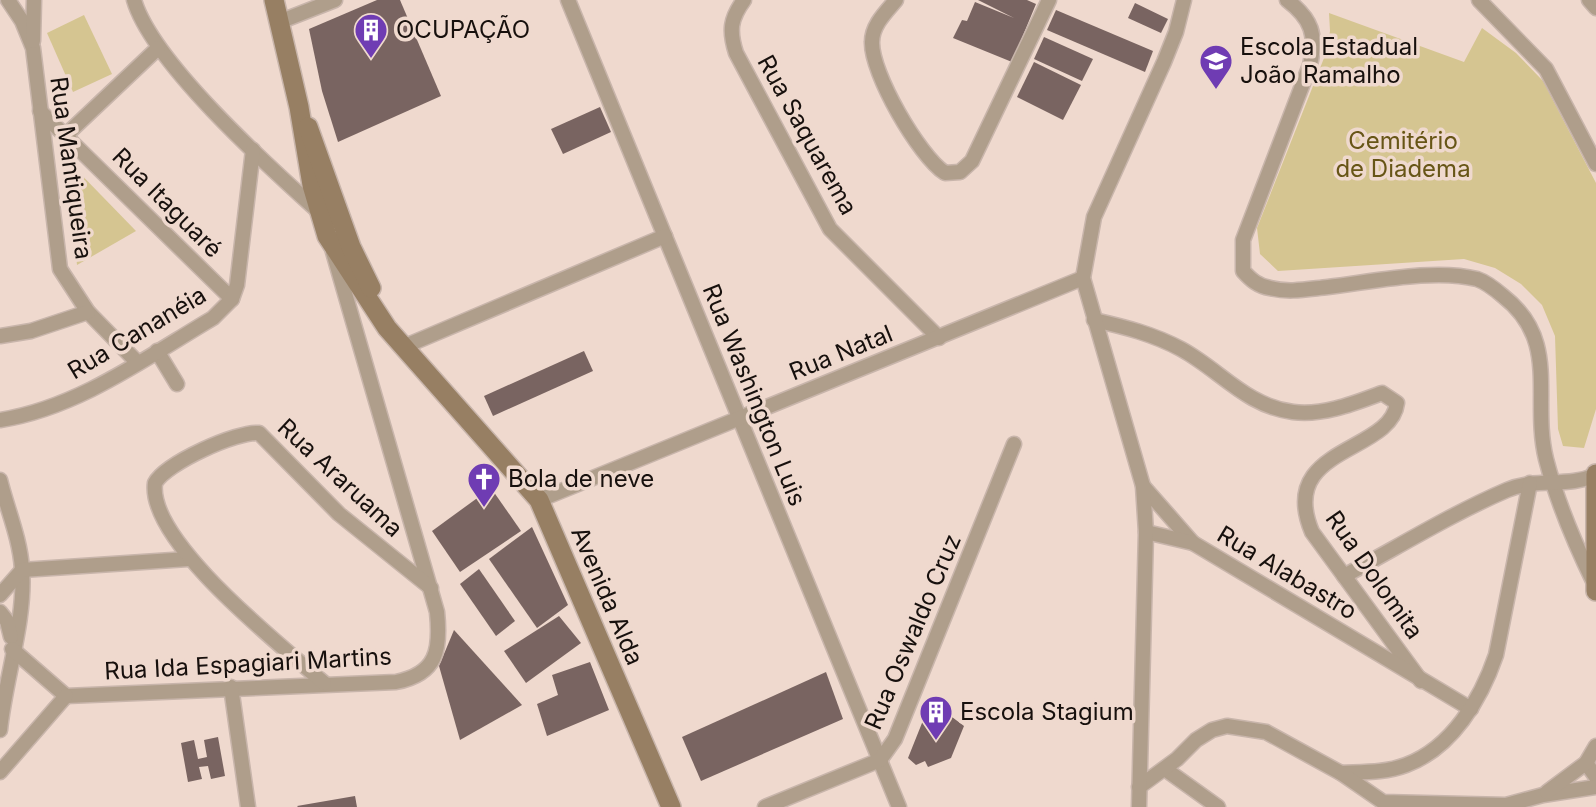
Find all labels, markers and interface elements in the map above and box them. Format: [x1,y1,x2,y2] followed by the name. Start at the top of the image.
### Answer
[352,11,390,60] building icon: OCUPAÇÃO
[396,15,530,44] place label: OCUPAÇÃO
[1240,32,1418,89] place label: Escola Estadual João Ramalho
[1197,42,1235,91] school or university icon: Escola Estadual João Ramalho
[752,50,863,220] street label: Rua Saquarema
[44,75,99,261] street label: Rua Mantiqueira
[1335,126,1471,183] park label: Cemitério de Diadema
[106,142,228,264] street label: Rua Itaguaré
[62,280,211,385] street label: Rua Cananéia
[697,280,812,510] street label: Rua Washington Luis
[785,319,897,386] street label: Rua Natal
[272,412,409,543] street label: Rua Araruama
[465,460,503,509] church icon: Bola de neve
[508,464,654,493] place label: Bola de neve
[1319,505,1429,644] street label: Rua Dolomita
[1212,520,1362,626] street label: Rua Alabastro
[565,522,650,669] street label: Avenida Alda
[858,530,967,734] street label: Rua Oswaldo Cruz
[104,641,392,686] street label: Rua Ida Espagiari Martins
[917,693,955,742] building icon: Escola Stagium
[960,697,1134,726] place label: Escola Stagium

